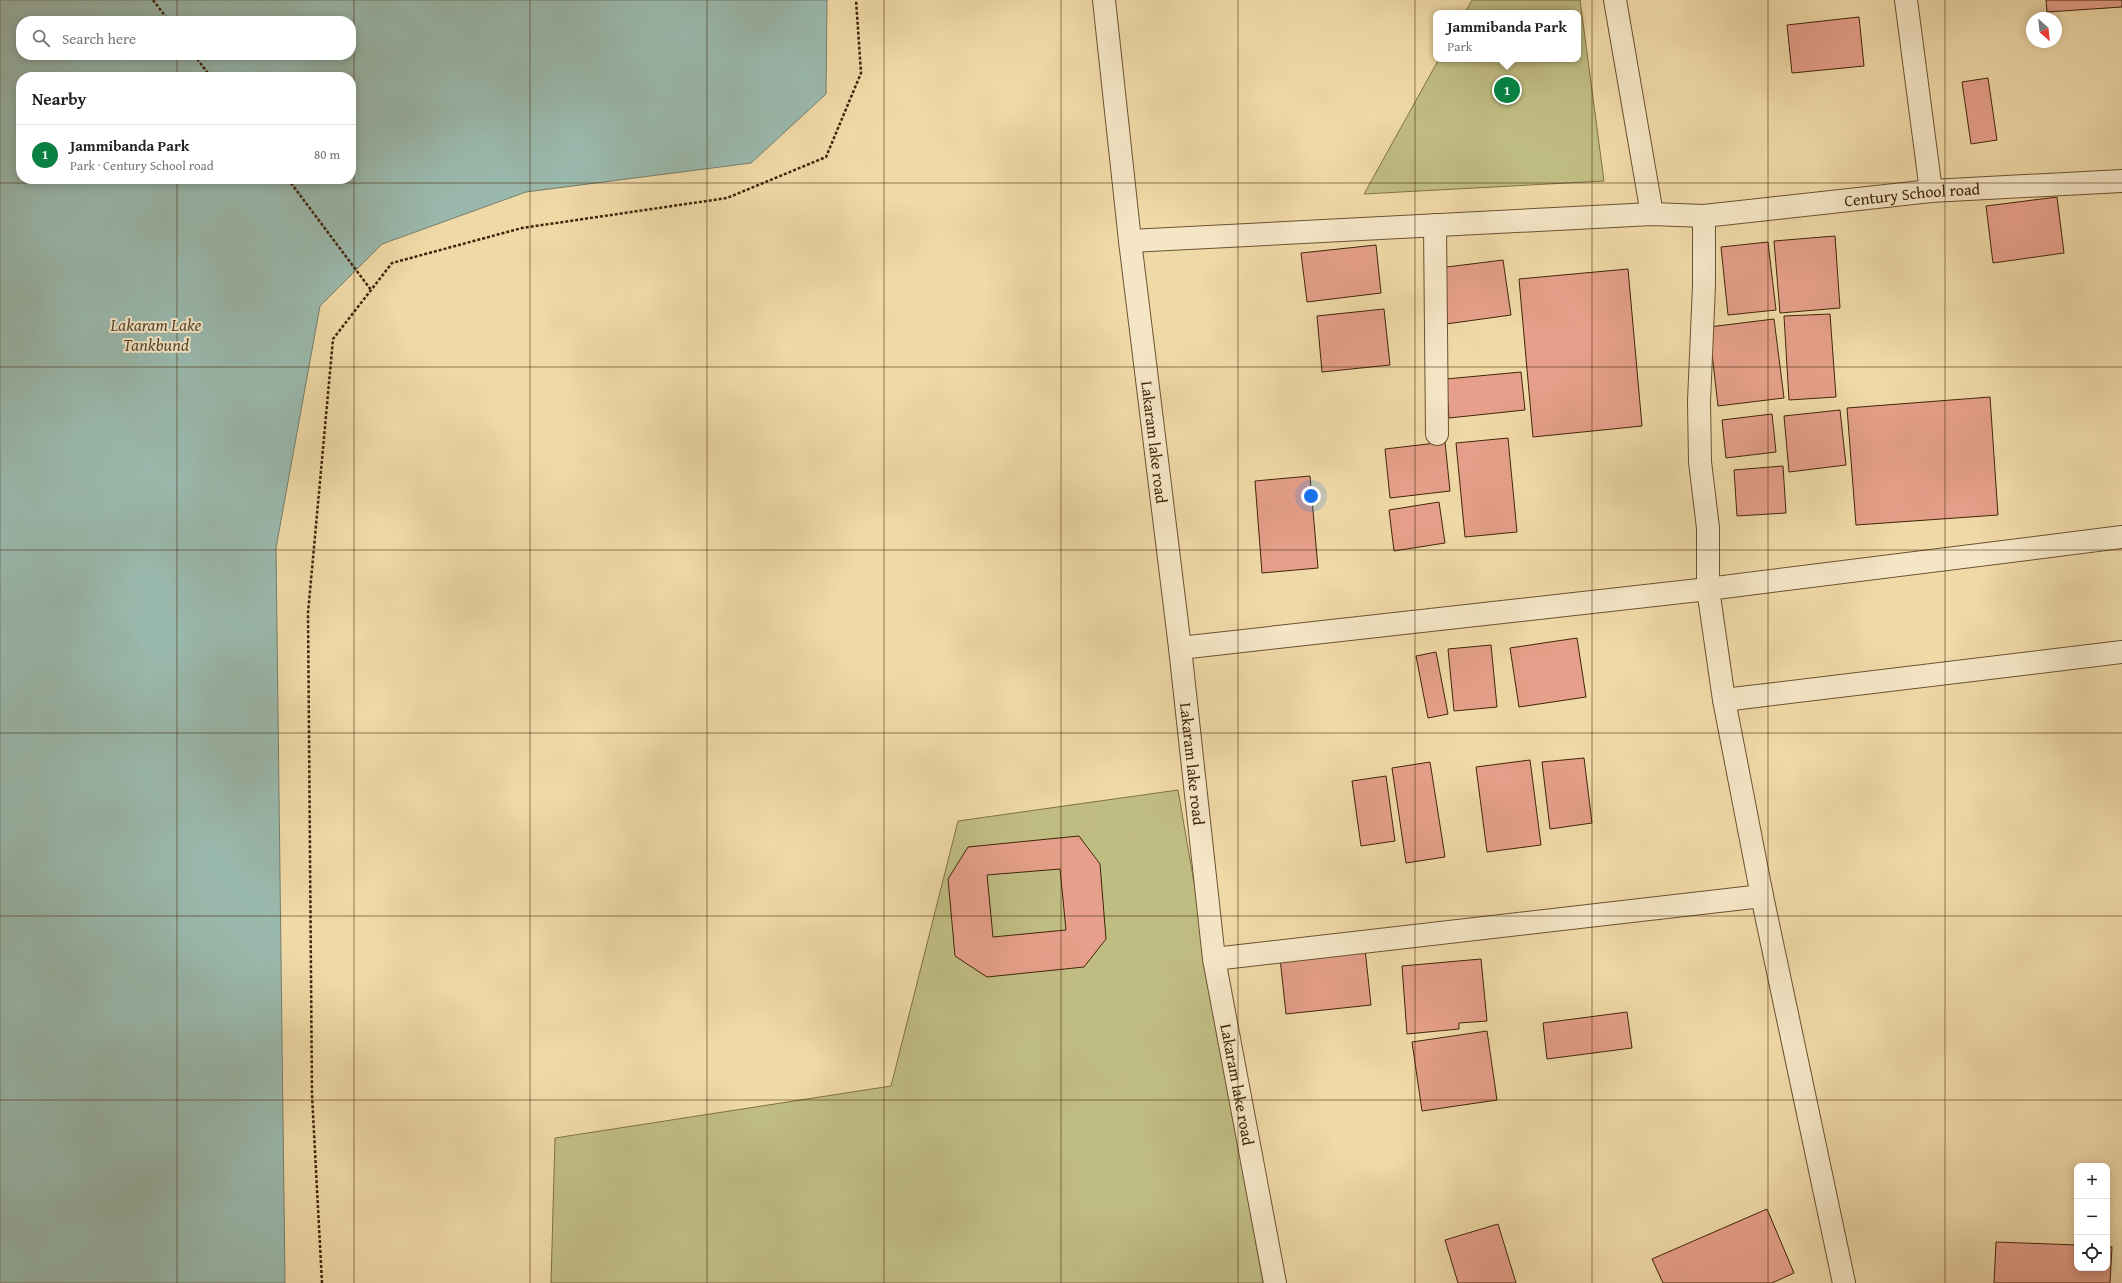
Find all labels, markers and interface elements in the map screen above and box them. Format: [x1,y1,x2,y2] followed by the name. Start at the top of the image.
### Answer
[1433,10,1581,62] popup
[2026,12,2062,48] north arrow
[16,16,356,60] search box
[1447,16,1567,37] text: Jammibanda Park
[30,27,52,49] icon: search
[62,28,136,49] text: Search here
[1447,37,1472,56] text: Park
[1494,75,1520,105] pin: 1
[32,86,86,111] text: Nearby
[70,135,189,156] text: Jammibanda Park
[42,145,48,164] text: 1
[314,145,340,164] text: 80 m
[70,156,214,175] text: Park · Century School road
[1843,176,1981,212] street label: Century School road
[110,312,202,357] water label: Lakaram Lake Tankbund
[1135,379,1174,505] street label: Lakaram lake road
[1301,486,1321,506] your location
[1174,701,1211,827] street label: Lakaram lake road
[1214,1022,1261,1148] street label: Lakaram lake road
[2074,1163,2110,1271] map controls
[2074,1163,2110,1199] button: +
[2074,1199,2110,1235] button: −
[2074,1235,2110,1271] button: locate

